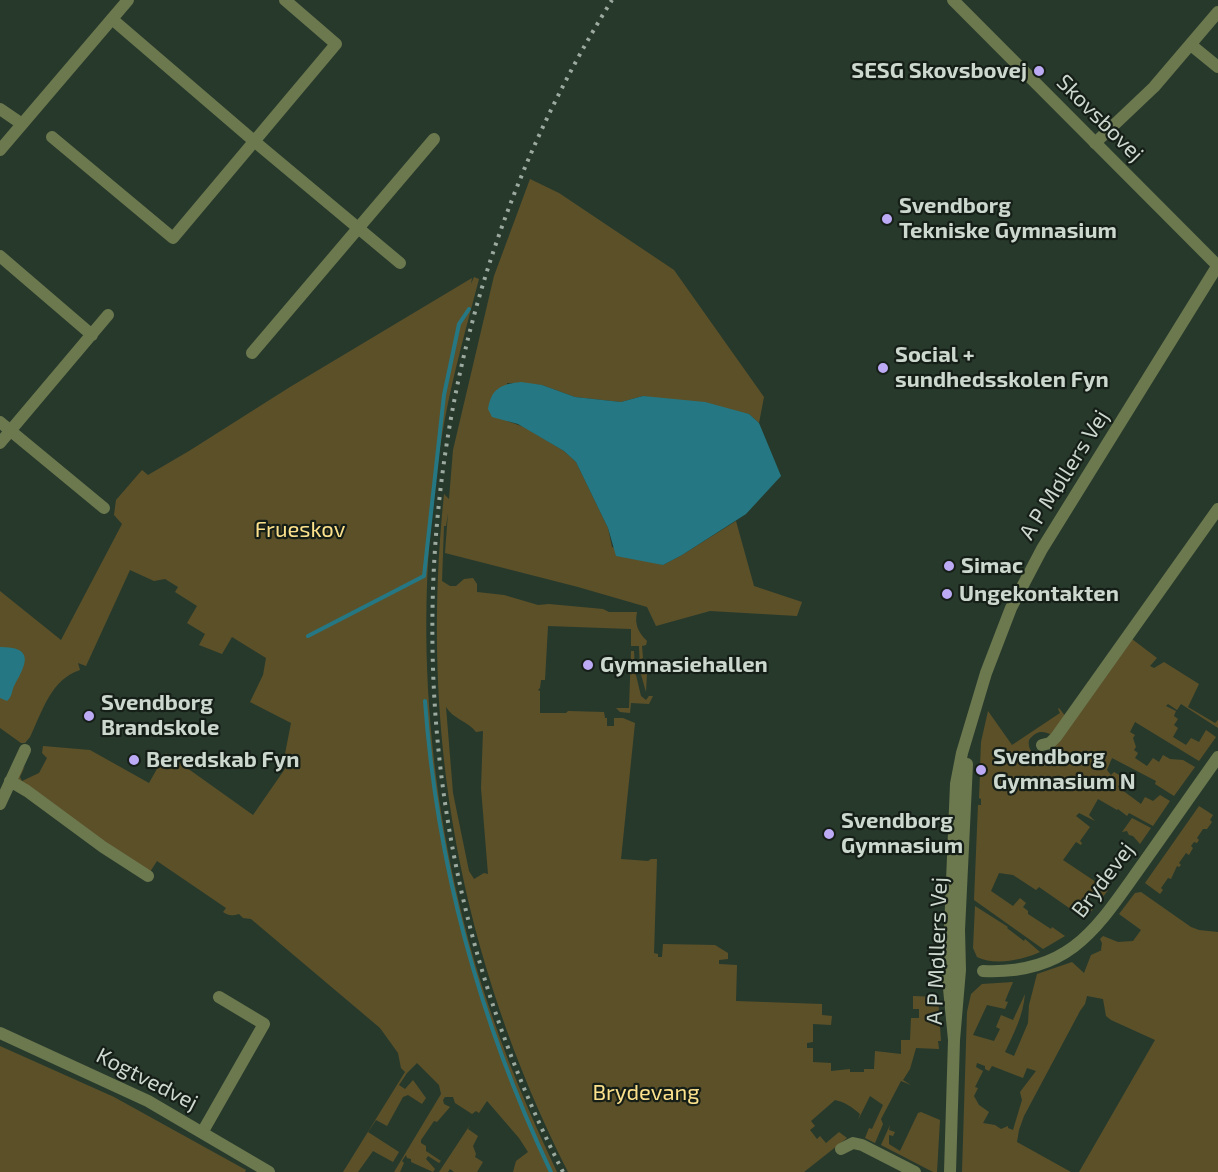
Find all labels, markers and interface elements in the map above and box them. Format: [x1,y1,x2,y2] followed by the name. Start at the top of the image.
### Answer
[851,58,1027,84] place label: SESG Skovsbovej
[1032,64,1046,78] marker: SESG Skovsbovej
[1051,69,1149,167] street label: Skovsbovej
[899,193,1117,244] place label: Svendborg Tekniske Gymnasium
[880,212,894,226] marker: Svendborg Tekniske Gymnasium
[895,342,1109,394] place label: Social + sundhedsskolen Fyn
[876,361,890,375] marker: Social + sundhedsskolen Fyn
[1014,405,1114,545] street label: A P Møllers Vej
[255,517,345,543] park label: Frueskov
[961,553,1023,579] place label: Simac
[942,559,956,573] marker: Simac
[959,581,1119,607] place label: Ungekontakten
[940,587,954,601] marker: Ungekontakten
[600,652,768,678] place label: Gymnasiehallen
[581,658,595,672] marker: Gymnasiehallen
[101,690,219,742] place label: Svendborg Brandskole
[82,709,96,723] marker: Svendborg Brandskole
[993,744,1136,796] place label: Svendborg Gymnasium N
[146,747,300,773] place label: Beredskab Fyn
[127,753,141,767] marker: Beredskab Fyn
[974,763,988,777] marker: Svendborg Gymnasium N
[841,808,963,860] place label: Svendborg Gymnasium
[822,827,836,841] marker: Svendborg Gymnasium
[1066,837,1140,923] street label: Brydevej
[921,877,953,1025] street label: A P Møllers Vej
[92,1042,202,1116] street label: Kogtvedvej
[592,1080,700,1106] park label: Brydevang

